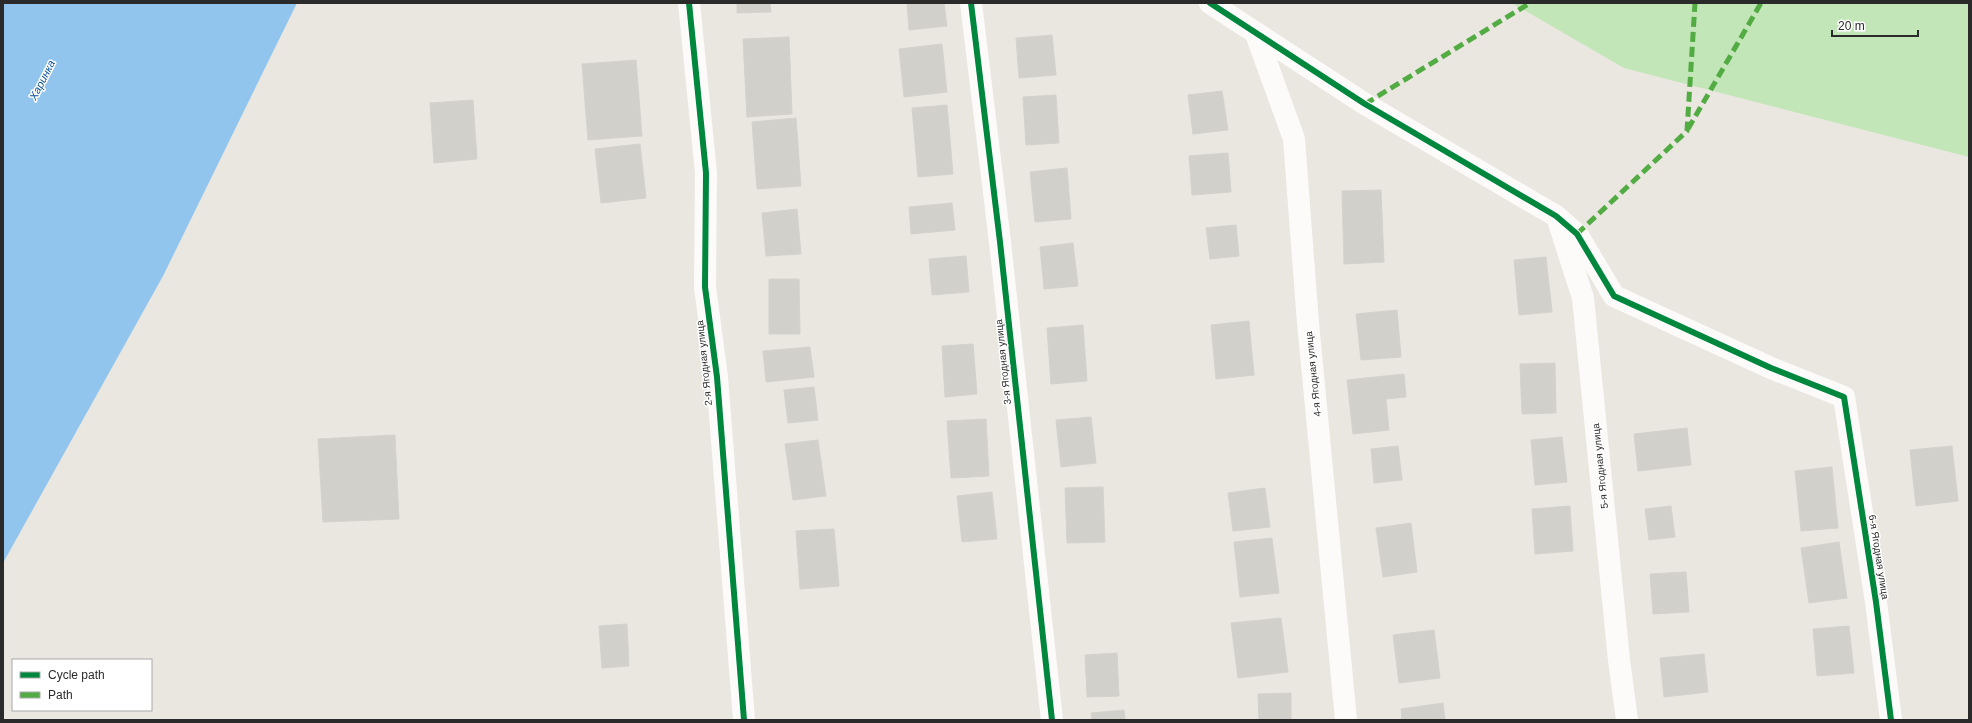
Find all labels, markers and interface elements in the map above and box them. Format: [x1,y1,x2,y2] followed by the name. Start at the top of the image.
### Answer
[1832,12,1918,38] scale bar
[1838,19,1865,33] text: 20 m
[26,58,57,103] water label: Харинка
[993,318,1013,405] street label: 3-я Ягодная улица
[694,319,714,406] street label: 2-я Ягодная улица
[1303,330,1323,417] street label: 4-я Ягодная улица
[1590,422,1610,509] street label: 5-я Ягодная улица
[1867,514,1891,601] street label: 6-я Ягодная улица
[12,659,152,711] legend
[48,668,105,682] text: Cycle path
[48,688,73,702] text: Path

